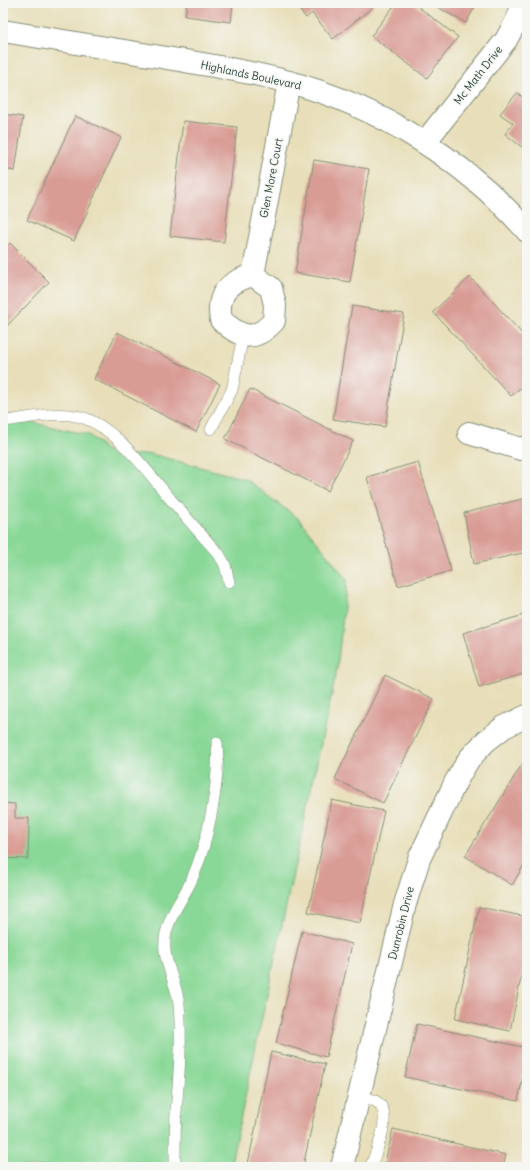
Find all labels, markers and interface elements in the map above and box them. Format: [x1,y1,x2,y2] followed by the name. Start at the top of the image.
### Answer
[451,43,505,107] street label: Mc Math Drive
[199,57,303,93] street label: Highlands Boulevard
[256,137,286,219] street label: Glen More Court
[385,885,417,961] street label: Dunrobin Drive

